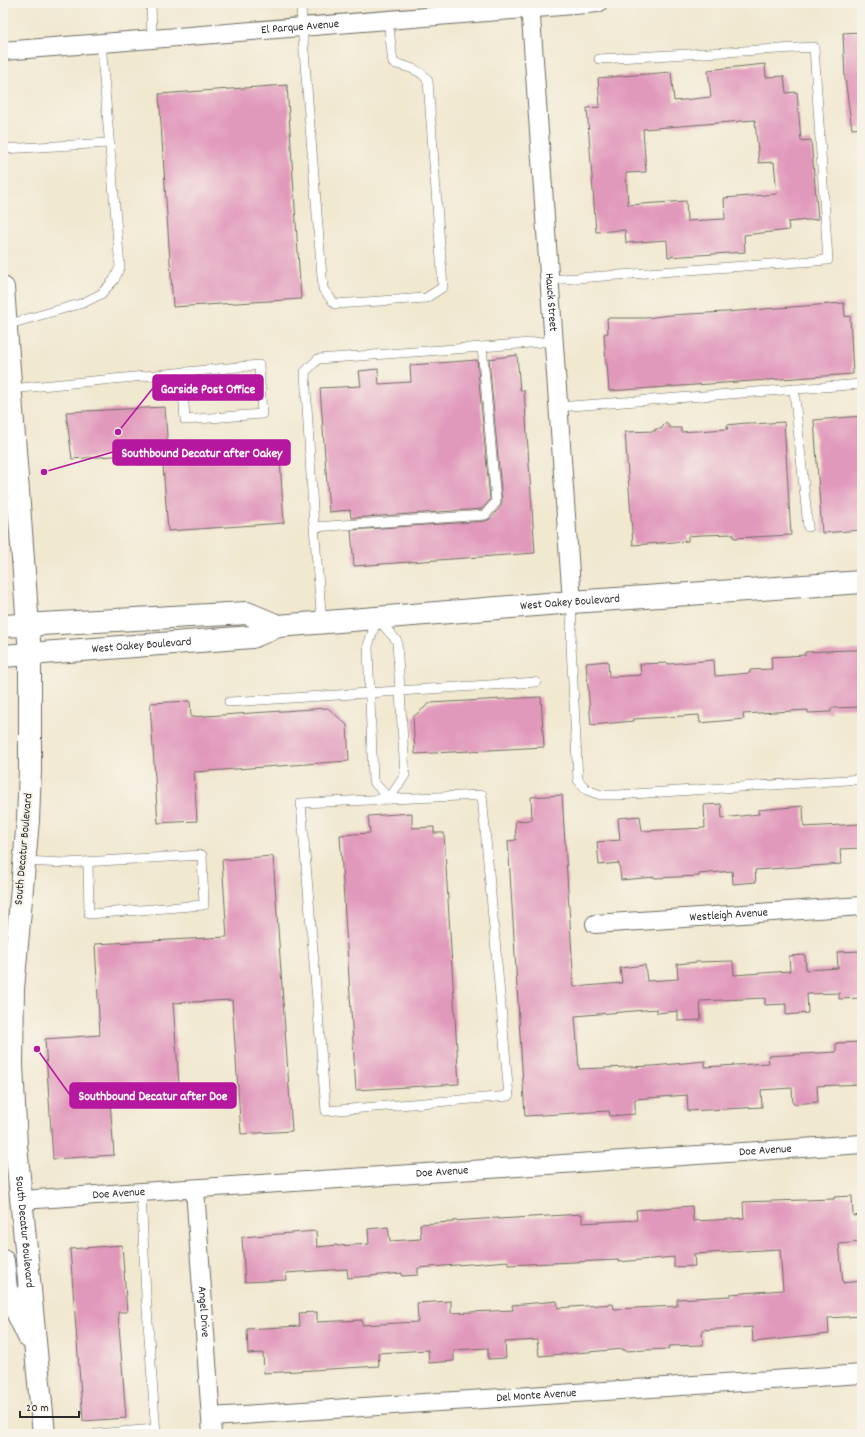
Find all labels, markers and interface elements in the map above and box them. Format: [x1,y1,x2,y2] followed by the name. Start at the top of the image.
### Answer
[260,15,340,39] street label: El Parque Avenue
[540,272,562,333] street label: Hauck Street
[153,375,263,400] callout: Garside Post Office
[161,381,255,400] text: Garside Post Office
[113,440,290,465] callout: Southbound Decatur after Oakey
[122,445,283,464] text: Southbound Decatur after Oakey
[520,590,620,615] street label: West Oakey Boulevard
[91,633,192,658] street label: West Oakey Boulevard
[11,792,37,906] street label: South Decatur Boulevard
[689,904,768,926] street label: Westleigh Avenue
[70,1083,236,1108] callout: Southbound Decatur after Doe
[78,1088,228,1107] text: Southbound Decatur after Doe
[739,1140,792,1161] street label: Doe Avenue
[415,1162,469,1182] street label: Doe Avenue
[10,1175,38,1289] street label: South Decatur Boulevard
[92,1183,146,1204] street label: Doe Avenue
[193,1285,214,1338] street label: Angel Drive
[496,1384,577,1407] street label: Del Monte Avenue
[20,1393,79,1419] scale bar
[26,1400,49,1417] text: 20 m

